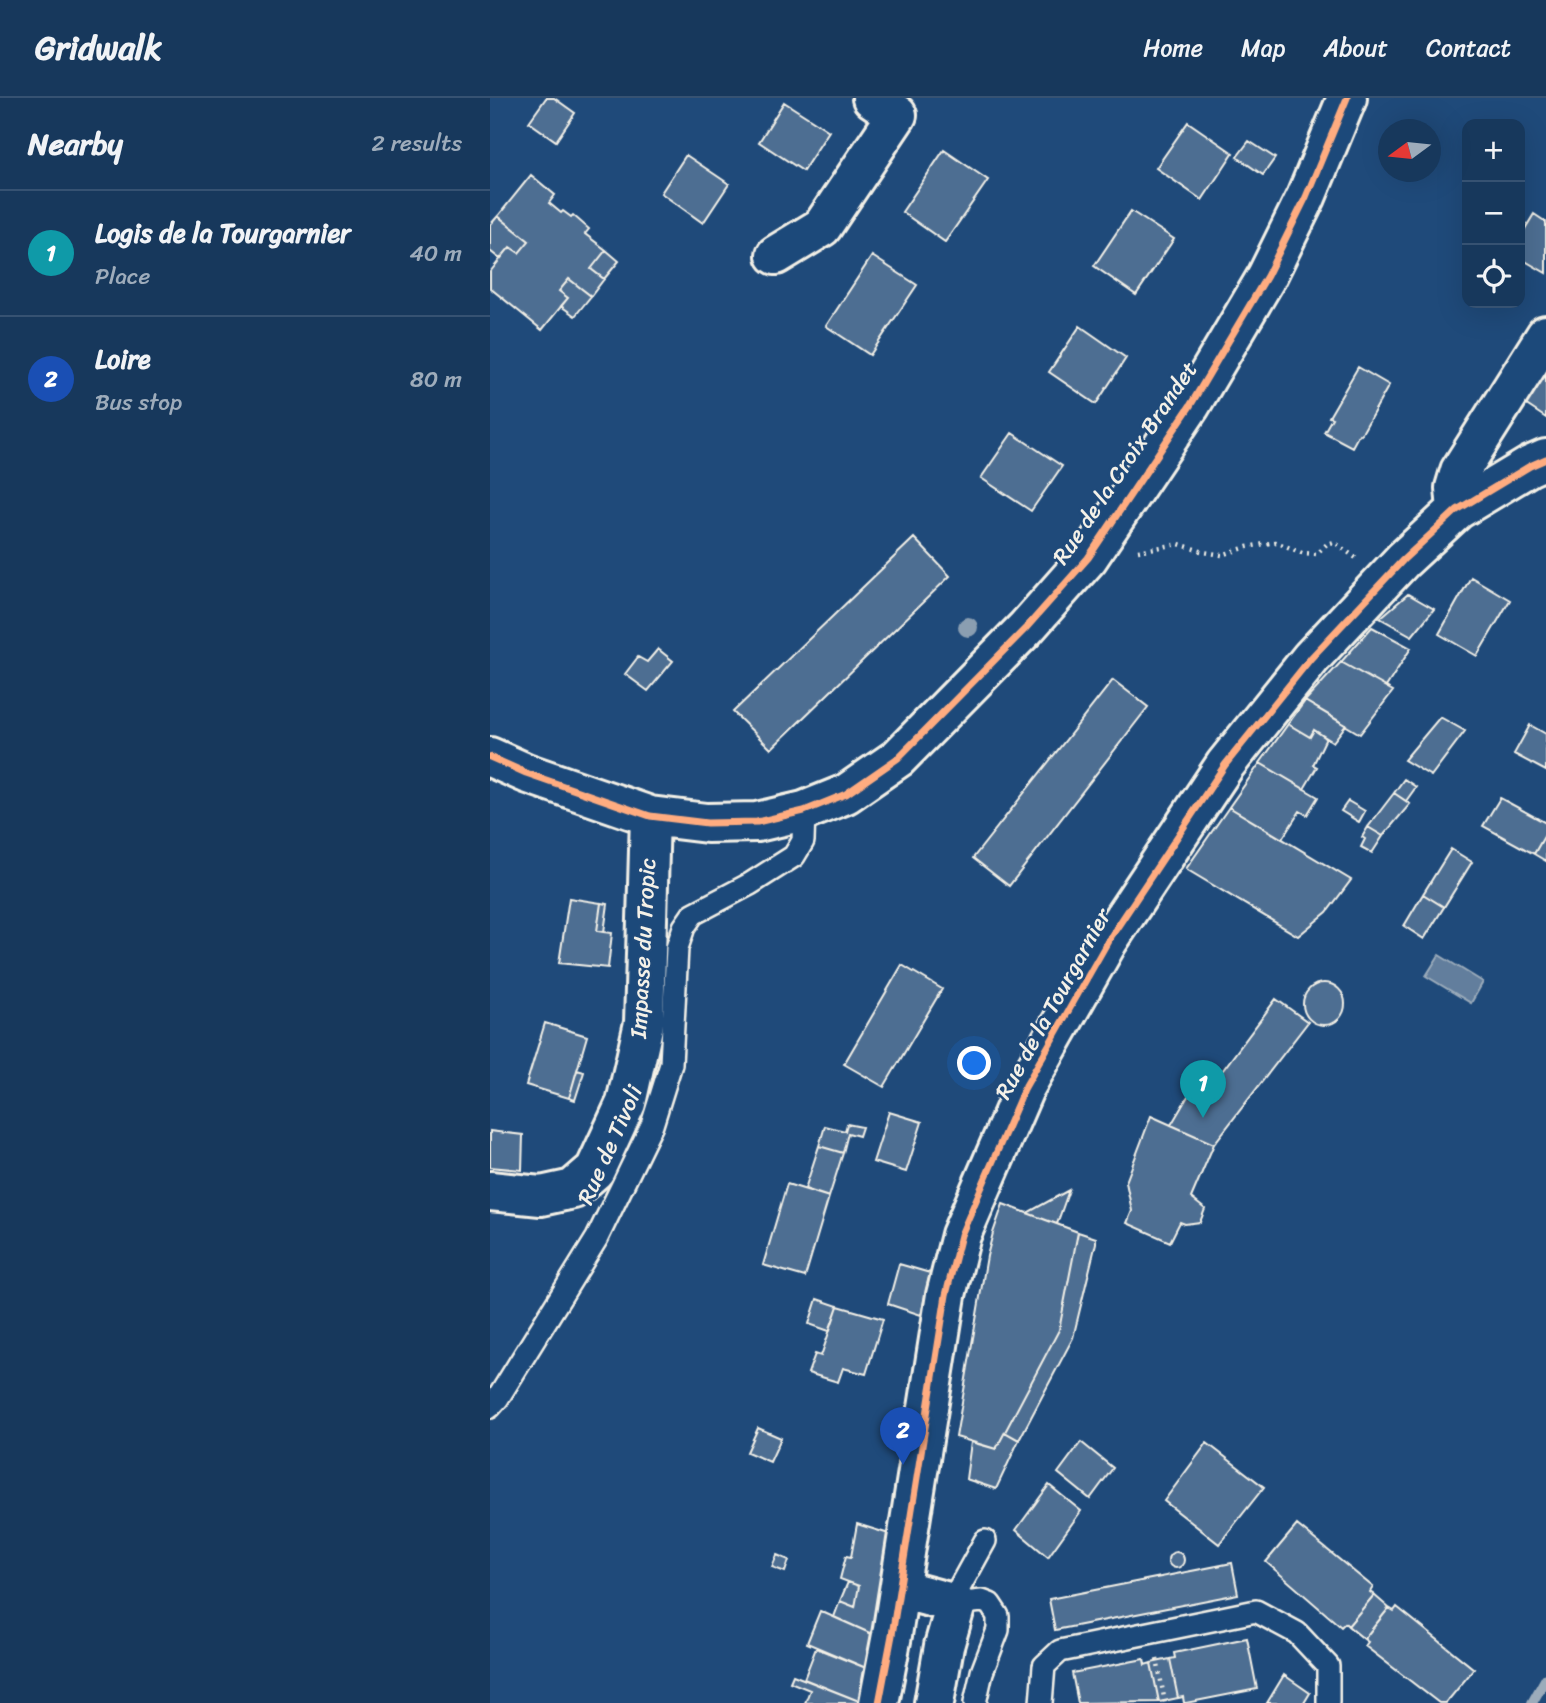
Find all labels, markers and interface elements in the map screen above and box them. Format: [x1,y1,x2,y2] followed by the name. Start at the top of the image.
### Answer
[35,19,162,77] text: Gridwalk
[1143,27,1203,69] text: Home
[1241,27,1285,69] text: Map
[1323,27,1388,69] text: About
[1426,27,1511,69] text: Contact
[28,117,123,171] text: Nearby
[1378,119,1441,182] north arrow
[1462,119,1525,308] map controls
[1462,119,1525,182] button: +
[371,123,462,164] text: 2 results
[1462,182,1525,245] button: −
[95,210,351,256] text: Logis de la Tourgarnier
[46,233,56,274] text: 1
[409,233,462,274] text: 40 m
[1462,245,1525,308] button: locate
[95,256,150,297] text: Place
[95,336,151,382] text: Loire
[1041,352,1209,574] street label: Rue de la Croix Brandet
[44,359,58,400] text: 2
[410,359,462,400] text: 80 m
[95,382,182,423] text: Bus stop
[618,856,668,1041] street label: Impasse du Tropic
[983,899,1123,1107] street label: Rue de la Tourgarnier
[957,1046,991,1080] your location
[1180,1060,1226,1118] pin: 1
[565,1078,655,1212] street label: Rue de Tivoli
[880,1407,926,1465] pin: 2

